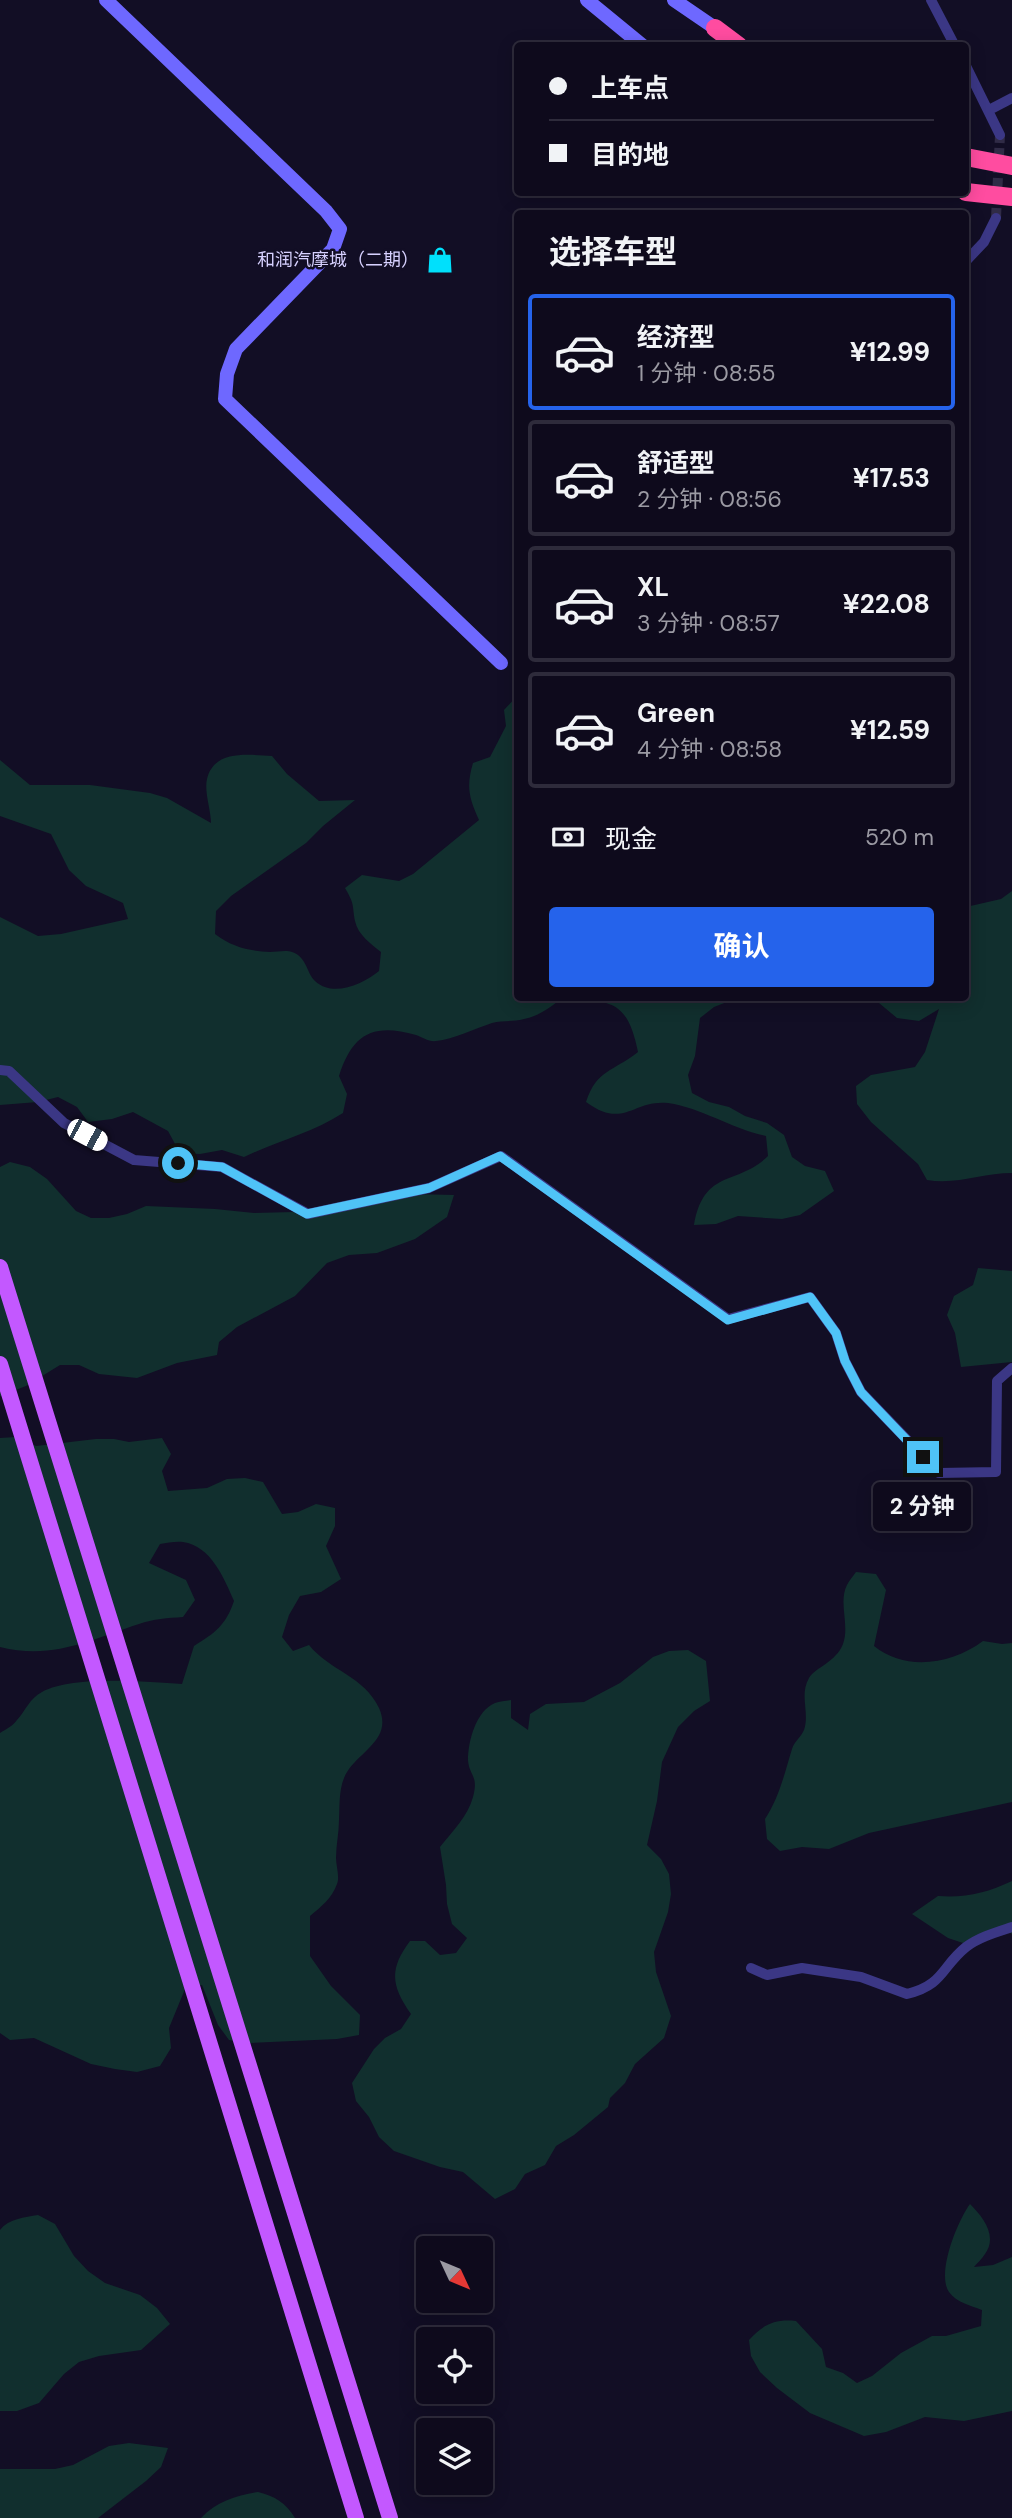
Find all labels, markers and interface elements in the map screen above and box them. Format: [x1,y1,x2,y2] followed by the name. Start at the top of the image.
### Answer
[591,71,669,105] text: 上车点
[591,138,669,172] text: 目的地
[549,231,677,273] text: 选择车型
[425,245,455,275] shop icon: 和润汽摩城（二期）
[257,248,419,272] place label: 和润汽摩城（二期）
[637,320,715,354] text: 经济型
[553,321,616,384] icon: car
[850,335,930,369] text: ¥12.99
[637,358,776,388] text: 1 分钟 · 08:55
[637,446,715,480] text: 舒适型
[553,447,616,510] icon: car
[853,461,930,495] text: ¥17.53
[637,484,782,514] text: 2 分钟 · 08:56
[637,570,669,604] text: XL
[553,573,616,636] icon: car
[843,587,930,621] text: ¥22.08
[637,608,780,638] text: 3 分钟 · 08:57
[637,696,715,730] text: Green
[553,699,616,762] icon: car
[850,713,930,747] text: ¥12.59
[637,734,782,764] text: 4 分钟 · 08:58
[549,818,587,856] icon: cash
[605,822,657,856] text: 现金
[865,822,934,852] text: 520 m
[549,907,934,987] button: 确认
[64,1116,111,1154] car
[162,1147,194,1179] route start
[907,1441,939,1473] route end
[874,1482,972,1530] callout: 2 分钟
[890,1491,954,1521] text: 2 分钟
[416,2236,494,2314] north arrow
[416,2236,493,2495] map controls
[416,2327,493,2404] button: locate
[416,2418,493,2495] button: layers

